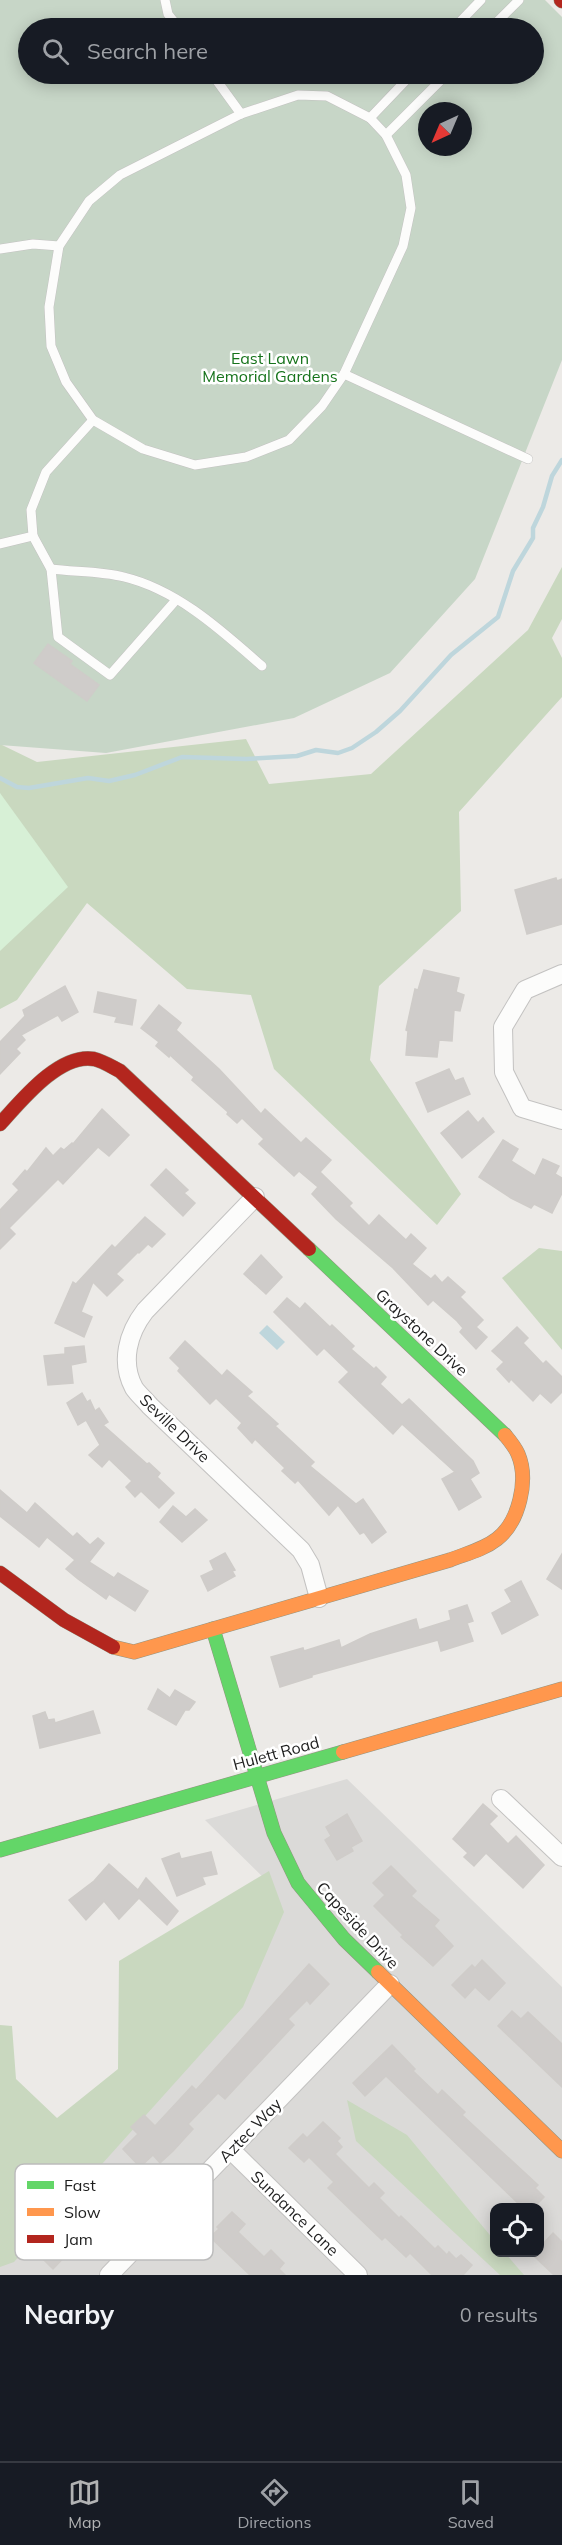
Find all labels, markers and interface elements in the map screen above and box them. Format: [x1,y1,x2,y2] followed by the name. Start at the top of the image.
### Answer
[18,18,544,84] search box
[39,35,72,68] icon: search
[87,37,208,65] text: Search here
[418,102,472,156] north arrow
[202,348,338,386] park label: East Lawn Memorial Gardens
[372,1284,472,1380] street label: Graystone Drive
[136,1390,214,1466] street label: Seville Drive
[231,1732,321,1774] street label: Hulett Road
[313,1877,403,1973] street label: Capeside Drive
[215,2093,286,2166] street label: Aztec Way
[15,2164,213,2260] legend
[247,2166,343,2260] street label: Sundance Lane
[64,2175,96,2195] text: Fast
[64,2202,101,2222] text: Slow
[490,2203,544,2257] map controls
[490,2203,544,2257] button: locate
[64,2229,93,2249] text: Jam
[24,2298,114,2331] text: Nearby
[460,2302,538,2327] text: 0 results
[68,2476,101,2532] tab: Map
[237,2476,311,2532] tab: Directions
[448,2476,494,2532] tab: Saved

